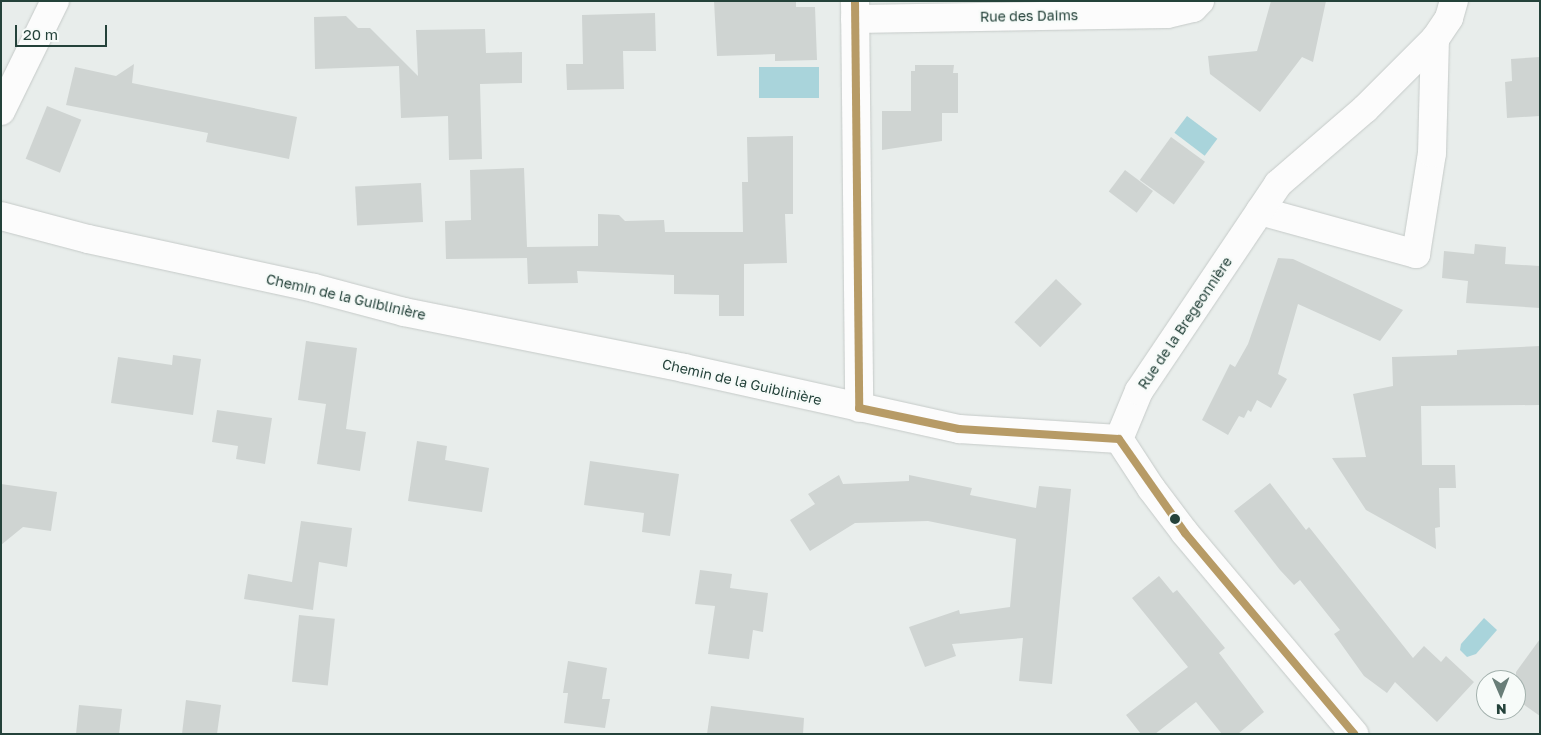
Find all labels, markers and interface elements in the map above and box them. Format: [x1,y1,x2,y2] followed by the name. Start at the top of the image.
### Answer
[980,7,1078,25] street label: Rue des Daims
[18,15,110,47] scale bar
[23,25,58,43] text: 20 m
[1134,254,1236,392] street label: Rue de la Bregeonnière
[264,270,428,324] street label: Chemin de la Guiblinière
[660,355,824,409] street label: Chemin de la Guiblinière
[1170,514,1180,524] unlabelled marker
[1476,670,1526,720] north arrow
[1496,701,1507,718] text: N

